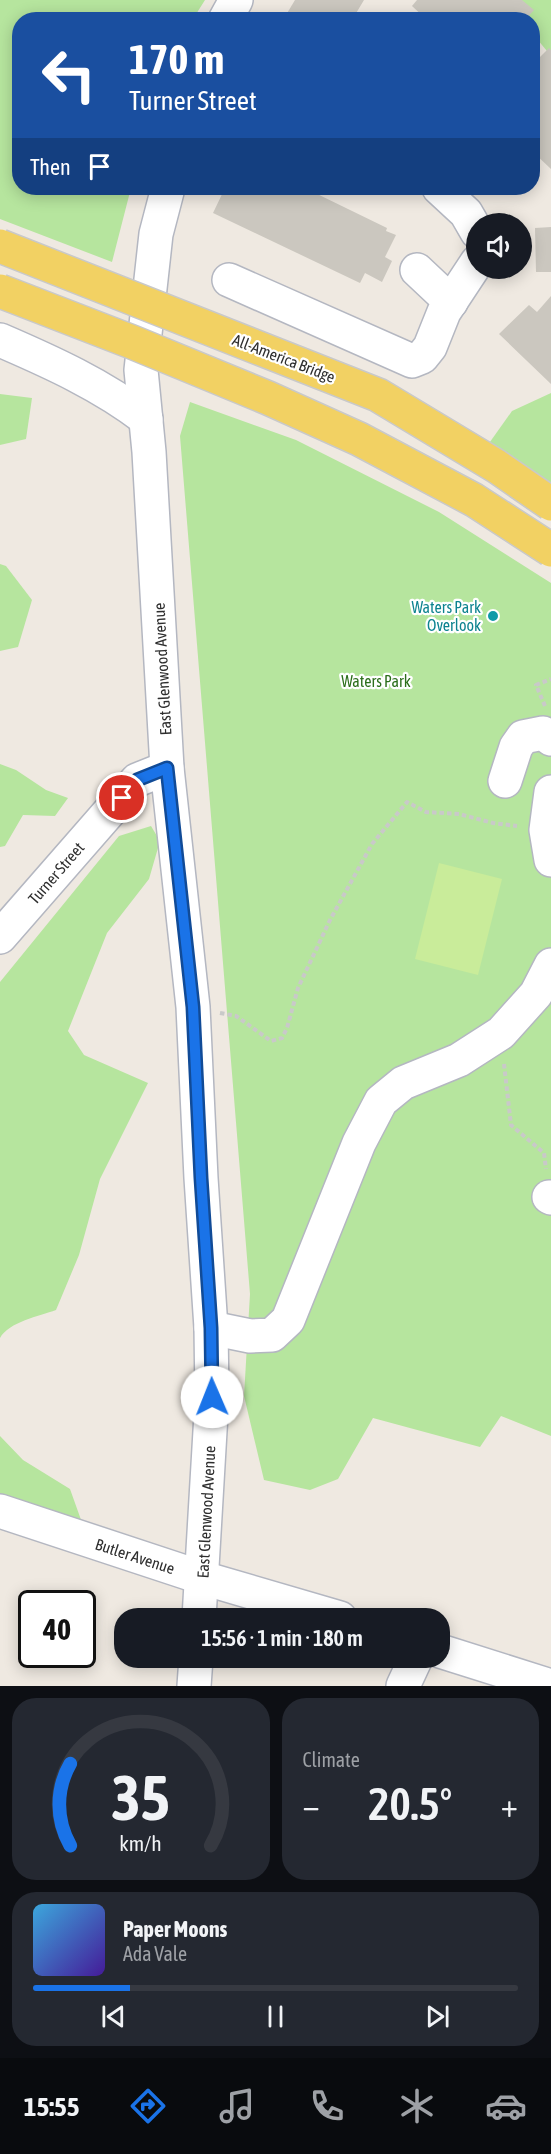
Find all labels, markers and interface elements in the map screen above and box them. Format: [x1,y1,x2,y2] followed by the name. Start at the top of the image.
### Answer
[129,35,224,83] text: 170 m
[30,36,108,114] icon: left
[129,85,257,116] text: Turner Street
[83,150,116,183] icon: arrive
[30,154,71,180] text: Then
[466,213,532,279] map controls
[466,213,532,279] button: sound
[230,330,338,387] street label: All-America Bridge
[411,598,481,634] place label: Waters Park Overlook
[150,602,174,736] street label: East Glenwood Avenue
[486,609,500,623] marker: Waters Park Overlook
[341,672,411,690] park label: Waters Park
[96,772,147,823] pin
[105,781,138,814] icon: arrive
[24,838,88,907] street label: Turner Street
[180,1365,244,1429] position arrow
[194,1445,218,1579] street label: East Glenwood Avenue
[93,1535,177,1577] street label: Butler Avenue
[18,1590,96,1668] speed limit sign: 40
[201,1625,363,1651] text: 15:56 · 1 min · 180 m
[303,1748,360,1771] text: Climate
[111,1762,170,1833] text: 35
[368,1778,452,1830] text: 20.5°
[303,1786,320,1824] text: −
[501,1786,518,1824] text: +
[119,1831,162,1856] text: km/h
[123,1916,227,1942] text: Paper Moons
[123,1942,187,1965] text: Ada Vale
[97,2000,130,2033] icon: previous
[259,2000,292,2033] icon: pause
[421,2000,454,2033] icon: next
[127,2085,169,2127] icon: directions
[216,2085,258,2127] icon: music
[306,2085,348,2127] icon: phone
[396,2085,438,2127] icon: climate
[485,2085,527,2127] icon: car
[24,2091,79,2122] text: 15:55

